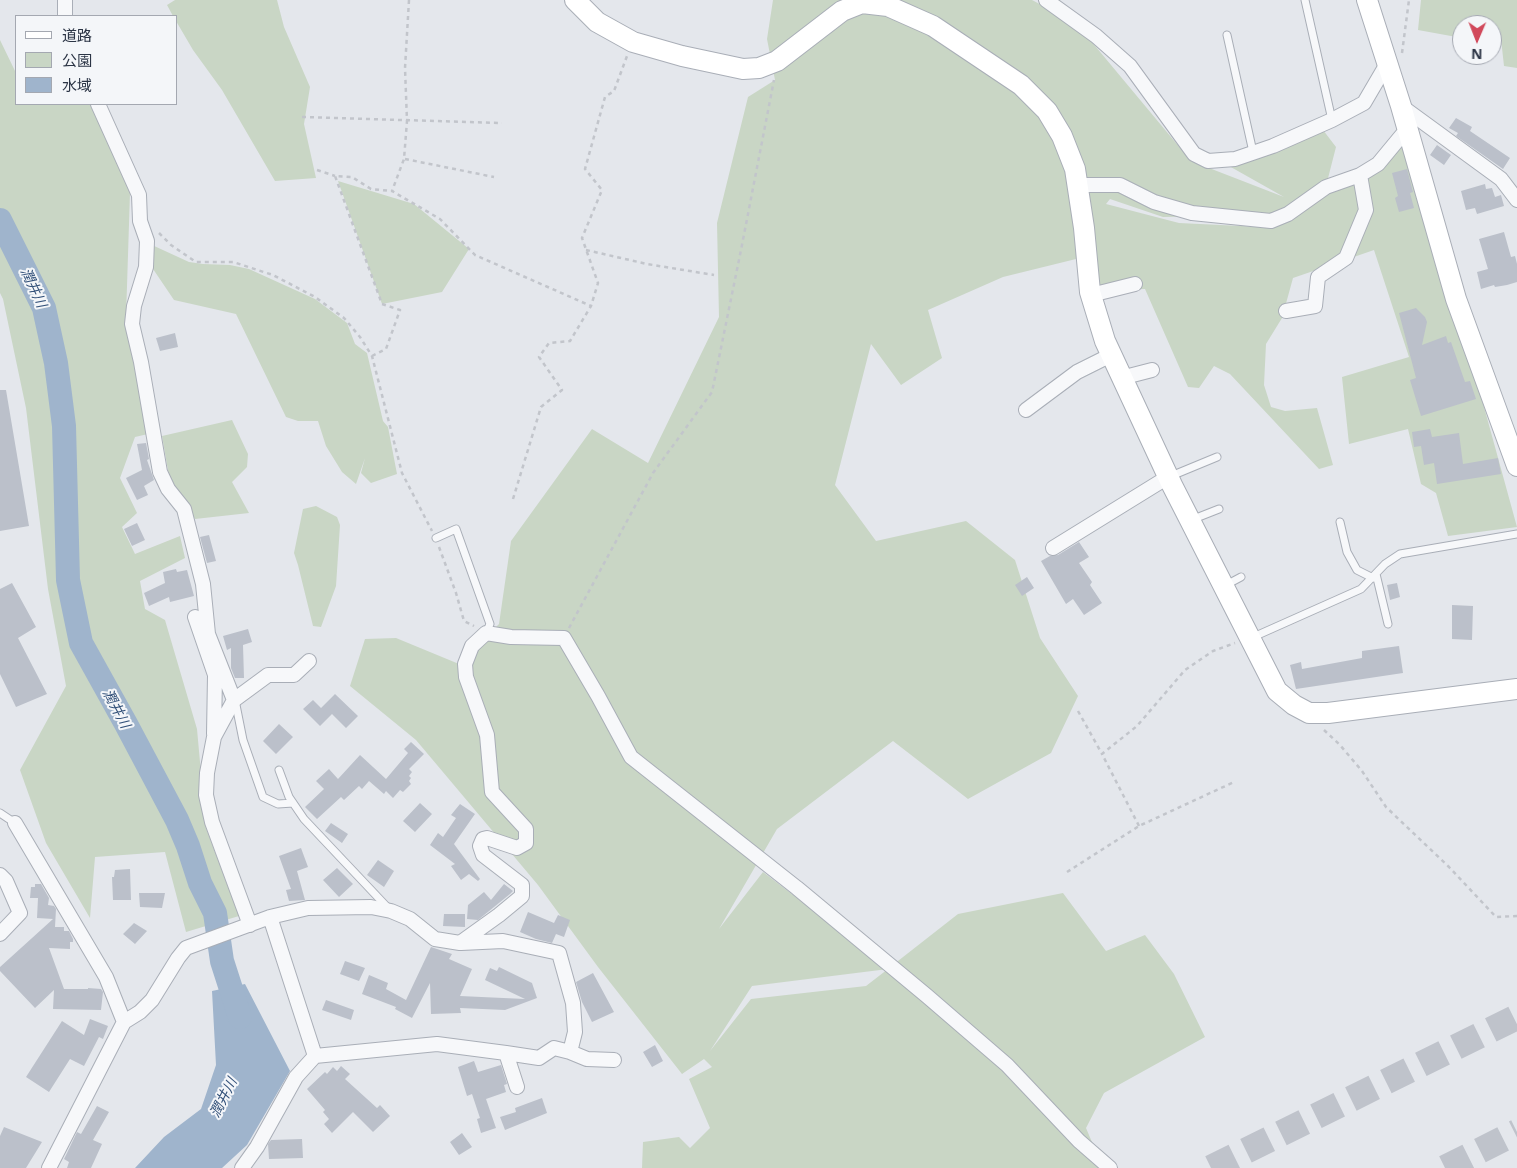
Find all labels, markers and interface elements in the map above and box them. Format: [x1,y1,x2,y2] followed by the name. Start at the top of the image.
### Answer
[15,15,178,105] legend
[1452,15,1502,65] north arrow
[62,25,92,45] text: 道路
[1471,45,1483,64] text: N
[62,50,92,70] text: 公園
[62,75,92,95] text: 水域
[17,265,49,311] water label: 潤井川
[99,687,133,731] water label: 潤井川
[207,1075,241,1121] water label: 潤井川

